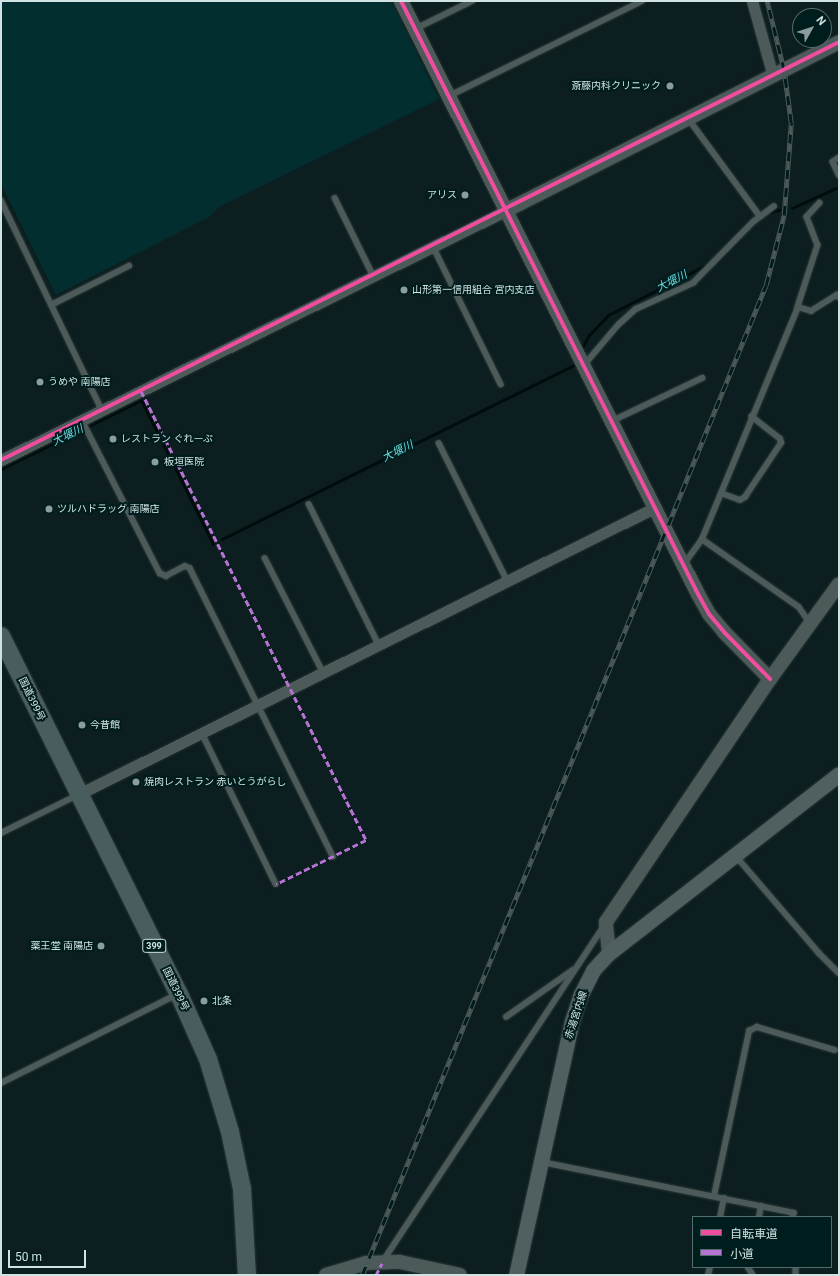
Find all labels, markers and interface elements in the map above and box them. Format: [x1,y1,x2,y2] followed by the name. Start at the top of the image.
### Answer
[792,8,832,48] north arrow
[813,14,828,28] text: N
[571,80,661,92] place label: 斎藤内科クリニック
[664,80,676,92] marker: 斎藤内科クリニック
[427,189,457,201] place label: アリス
[460,190,470,200] marker: アリス
[654,269,690,295] water label: 大堰川
[412,284,534,296] place label: 山形第一信用組合 宮内支店
[399,285,409,295] marker: 山形第一信用組合 宮内支店
[48,376,110,388] place label: うめや 南陽店
[35,377,45,387] marker: うめや 南陽店
[50,423,86,449] water label: 大堰川
[121,433,213,445] place label: レストラン ぐれーぷ
[108,434,118,444] marker: レストラン ぐれーぷ
[380,439,416,465] water label: 大堰川
[149,456,161,468] marker: 板垣医院
[164,456,204,468] place label: 板垣医院
[57,503,159,515] place label: ツルハドラッグ 南陽店
[44,504,54,514] marker: ツルハドラッグ 南陽店
[16,675,48,723] street label: 国道399号
[90,719,120,731] place label: 今昔館
[77,720,87,730] marker: 今昔館
[144,776,286,788] place label: 焼肉レストラン 赤いとうがらし
[131,777,141,787] marker: 焼肉レストラン 赤いとうがらし
[142,939,166,953] road number: 399
[31,940,93,952] place label: 薬王堂 南陽店
[96,941,106,951] marker: 薬王堂 南陽店
[160,965,192,1013] street label: 国道399号
[563,989,589,1041] street label: 赤湯宮内線
[212,995,232,1007] place label: 北条
[199,996,209,1006] marker: 北条
[692,1216,832,1268] legend
[730,1227,778,1241] text: 自転車道
[10,1242,88,1268] scale bar
[730,1247,754,1261] text: 小道
[15,1250,42,1264] text: 50 m

